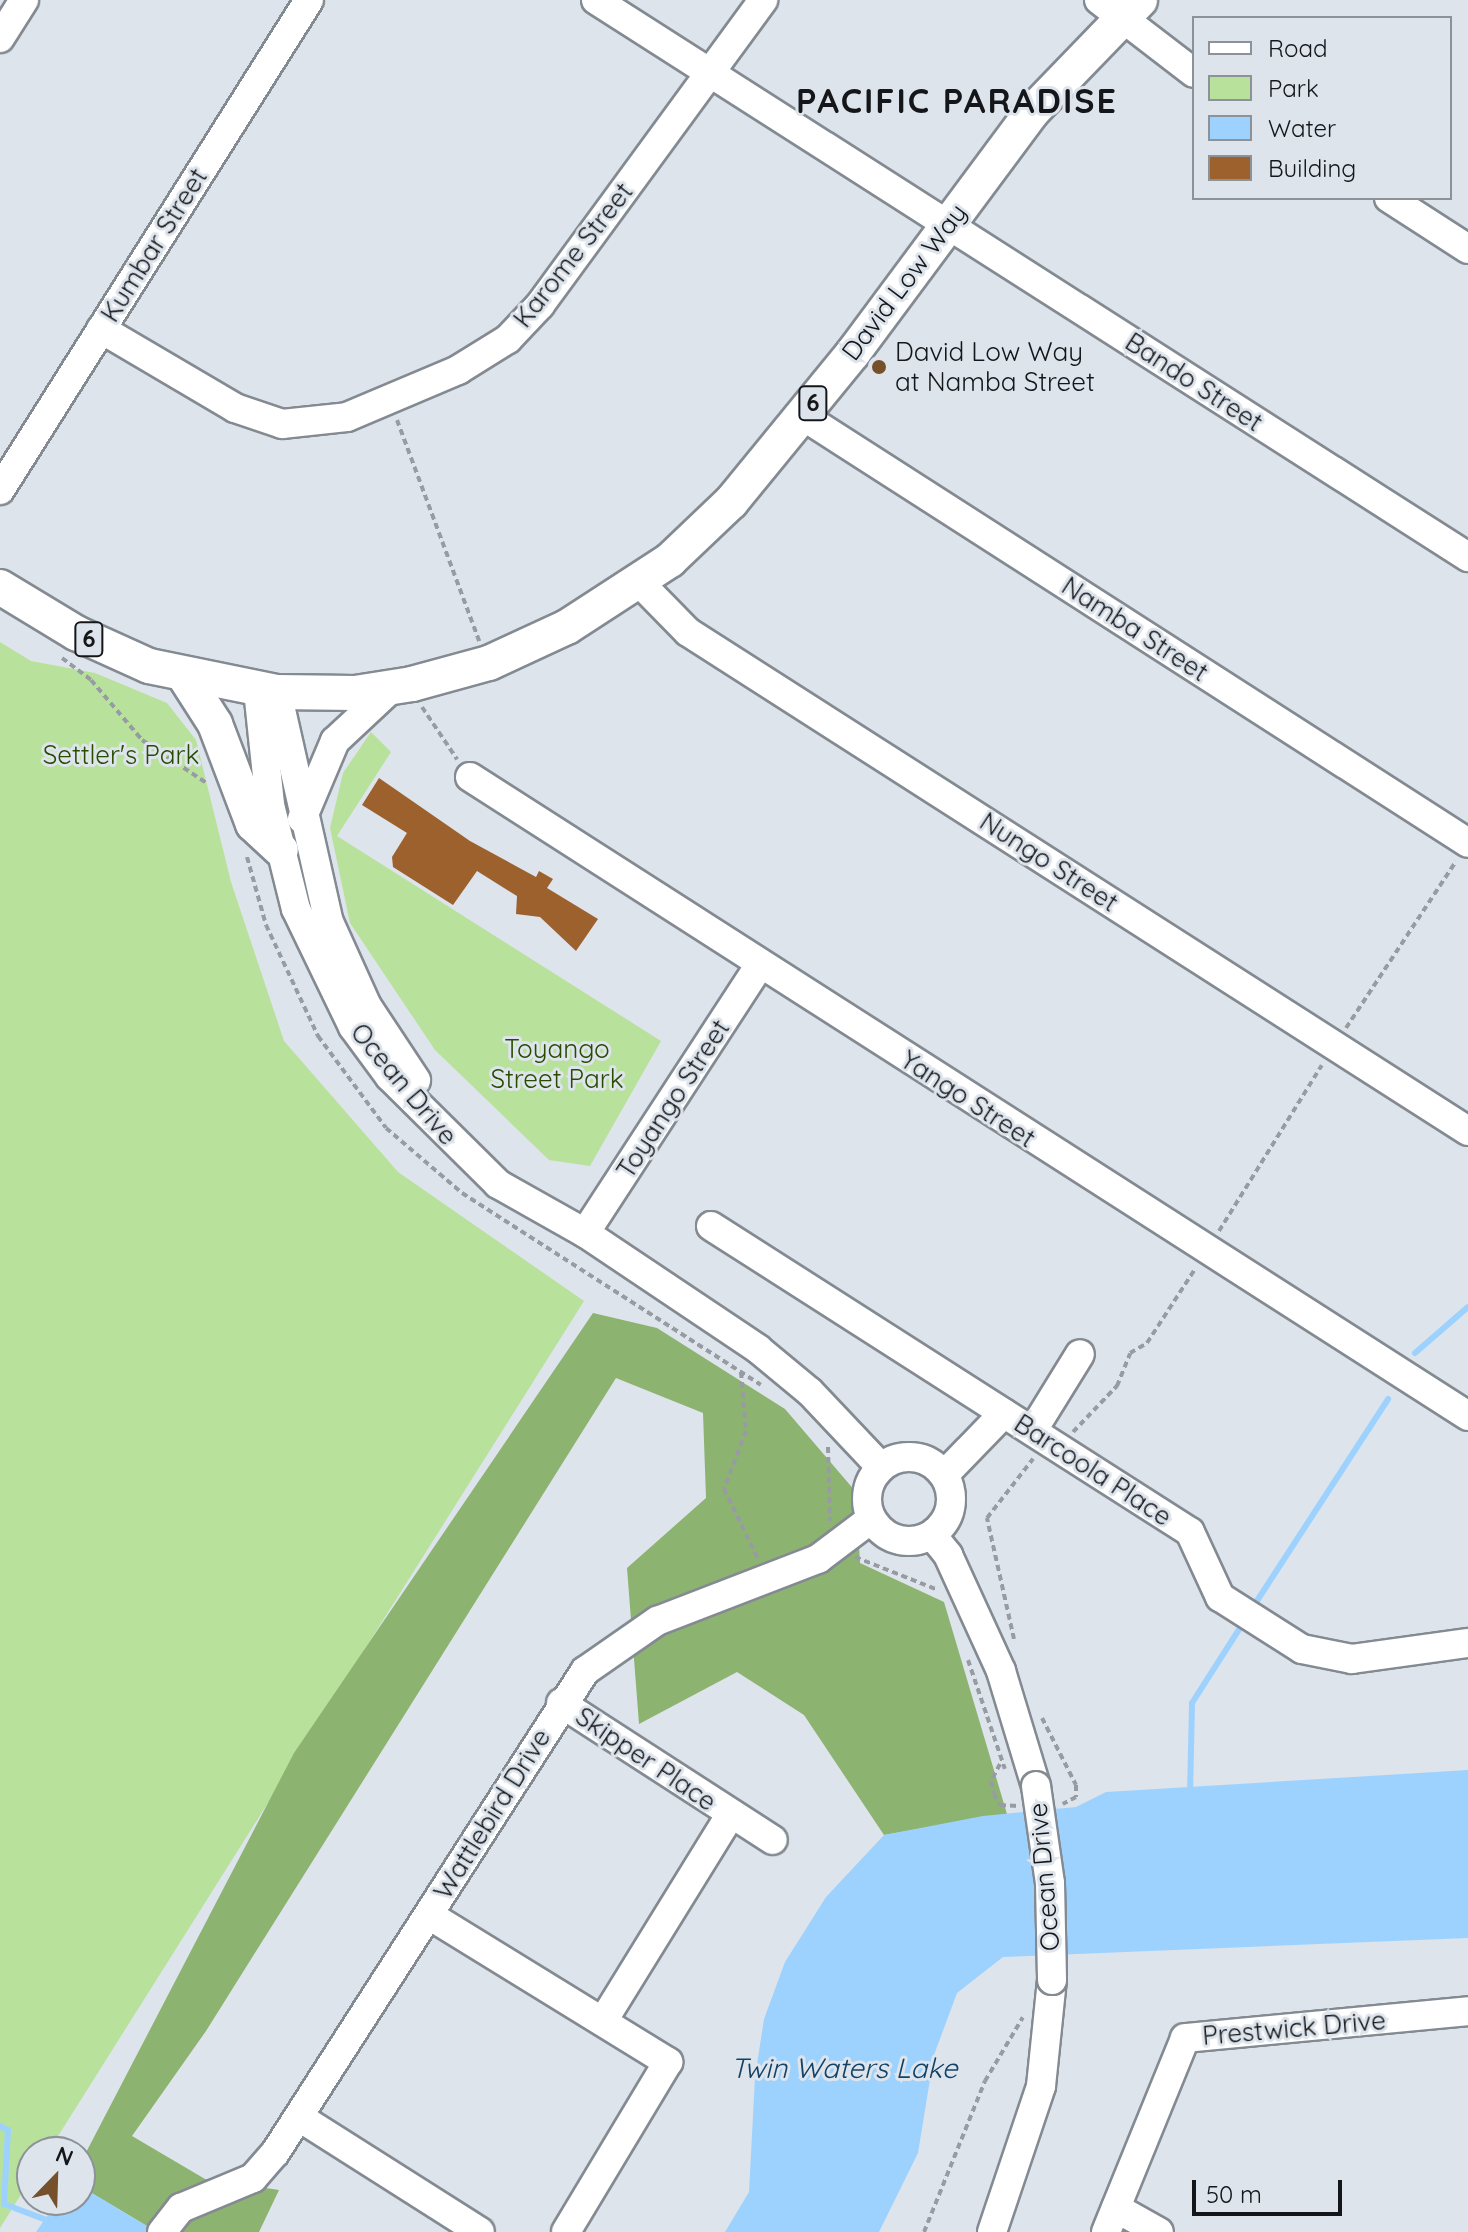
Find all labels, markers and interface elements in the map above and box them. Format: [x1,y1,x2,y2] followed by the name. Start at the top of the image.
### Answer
[1192,16,1452,200] legend
[1268,33,1328,63] text: Road
[1268,73,1319,103] text: Park
[796,81,1118,121] district label: PACIFIC PARADISE
[1268,113,1336,143] text: Water
[1268,153,1356,183] text: Building
[94,162,214,328] street label: Kumbar Street
[507,176,639,334] street label: Karome Street
[835,198,973,366] street label: David Low Way
[1120,326,1268,438] street label: Bando Street
[895,336,1095,398] place label: David Low Way at Namba Street
[870,358,888,376] marker: David Low Way at Namba Street
[797,383,829,423] road number: 6
[1056,570,1214,688] street label: Namba Street
[73,619,105,659] road number: 6
[43,739,199,771] park label: Settler's Park
[974,806,1124,918] street label: Nungo Street
[610,1014,736,1184] street label: Toyango Street
[344,1017,464,1151] street label: Ocean Drive
[490,1033,624,1094] park label: Toyango Street Park
[895,1044,1041,1154] street label: Yango Street
[1009,1408,1177,1532] street label: Barcoola Place
[570,1701,722,1817] street label: Skipper Place
[427,1723,557,1905] street label: Wattlebird Drive
[1022,1801,1066,1953] street label: Ocean Drive
[1201,2004,1387,2052] street label: Prestwick Drive
[731,2051,957,2085] water label: Twin Waters Lake
[16,2136,96,2216] north arrow
[52,2140,78,2172] text: N
[1196,2164,1346,2214] scale bar
[1206,2179,1262,2209] text: 50 m

